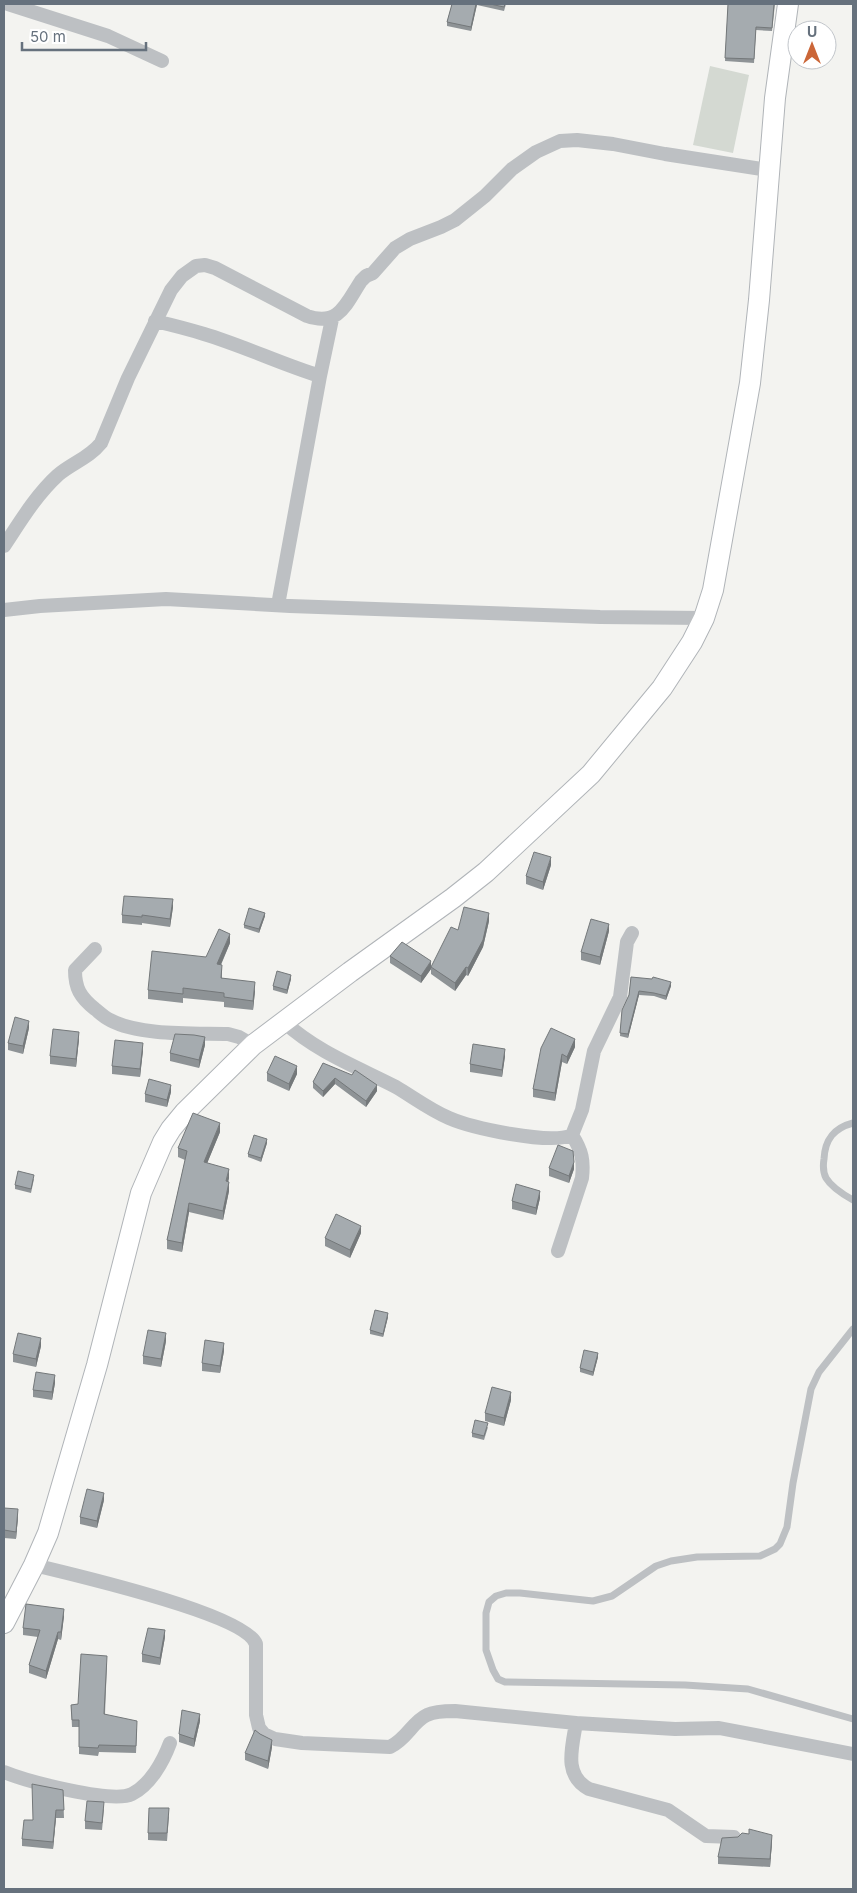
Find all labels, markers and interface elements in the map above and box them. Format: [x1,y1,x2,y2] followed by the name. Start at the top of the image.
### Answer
[22,20,146,52] scale bar
[787,20,837,70] north arrow
[807,23,817,40] text: U
[30,27,66,46] text: 50 m

